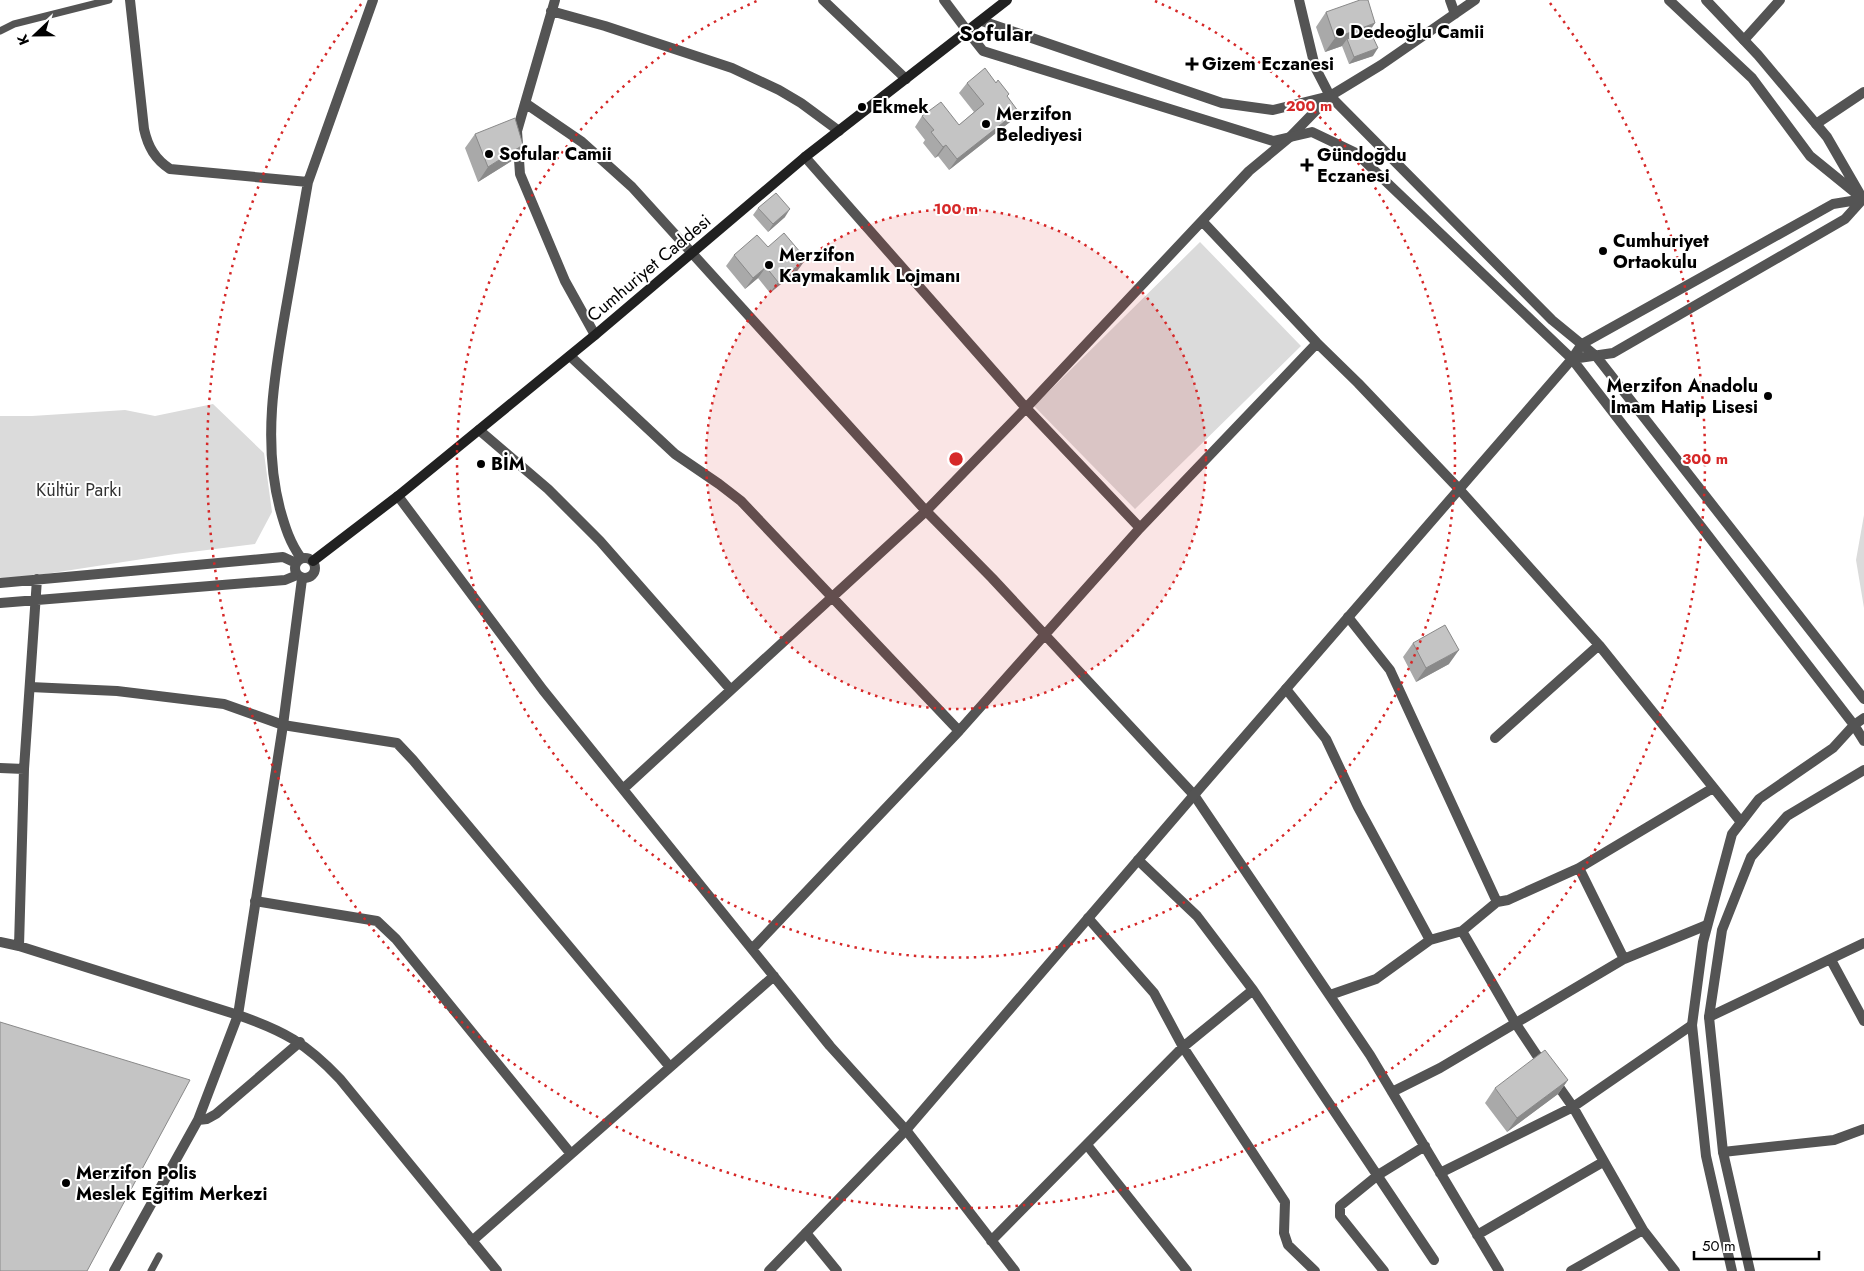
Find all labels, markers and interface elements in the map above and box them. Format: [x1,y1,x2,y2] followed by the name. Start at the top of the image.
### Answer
[10,10,60,60] north arrow
[959,17,1033,49] district label: Sofular
[1350,19,1484,45] place label: Dedeoğlu Camii
[1334,26,1346,38] marker: Dedeoğlu Camii
[12,31,34,48] text: K
[1202,51,1334,77] place label: Gizem Eczanesi
[1186,58,1198,70] marker: Gizem Eczanesi
[872,94,929,120] place label: Ekmek
[1286,95,1332,117] text: 200 m
[856,101,868,113] marker: Ekmek
[996,101,1082,148] place label: Merzifon Belediyesi
[980,118,992,130] marker: Merzifon Belediyesi
[499,141,612,167] place label: Sofular Camii
[1317,142,1407,189] place label: Gündoğdu Eczanesi
[483,148,495,160] marker: Sofular Camii
[1301,159,1313,171] marker: Gündoğdu Eczanesi
[934,198,978,220] text: 100 m
[581,208,717,328] street label: Cumhuriyet Caddesi
[1613,228,1709,275] place label: Cumhuriyet Ortaokulu
[779,242,960,289] place label: Merzifon Kaymakamlık Lojmanı
[1597,245,1609,257] marker: Cumhuriyet Ortaokulu
[763,259,775,271] marker: Merzifon Kaymakamlık Lojmanı
[1607,373,1758,420] place label: Merzifon Anadolu İmam Hatip Lisesi
[1762,390,1774,402] marker: Merzifon Anadolu İmam Hatip Lisesi
[1682,448,1728,470] text: 300 m
[947,450,965,468] centre of rings
[491,451,525,477] place label: BİM
[475,458,487,470] marker: BİM
[36,477,122,503] park label: Kültür Parkı
[76,1160,267,1207] place label: Merzifon Polis Meslek Eğitim Merkezi
[60,1177,72,1189] marker: Merzifon Polis Meslek Eğitim Merkezi
[1694,1228,1819,1260] scale bar
[1702,1235,1736,1257] text: 50 m

